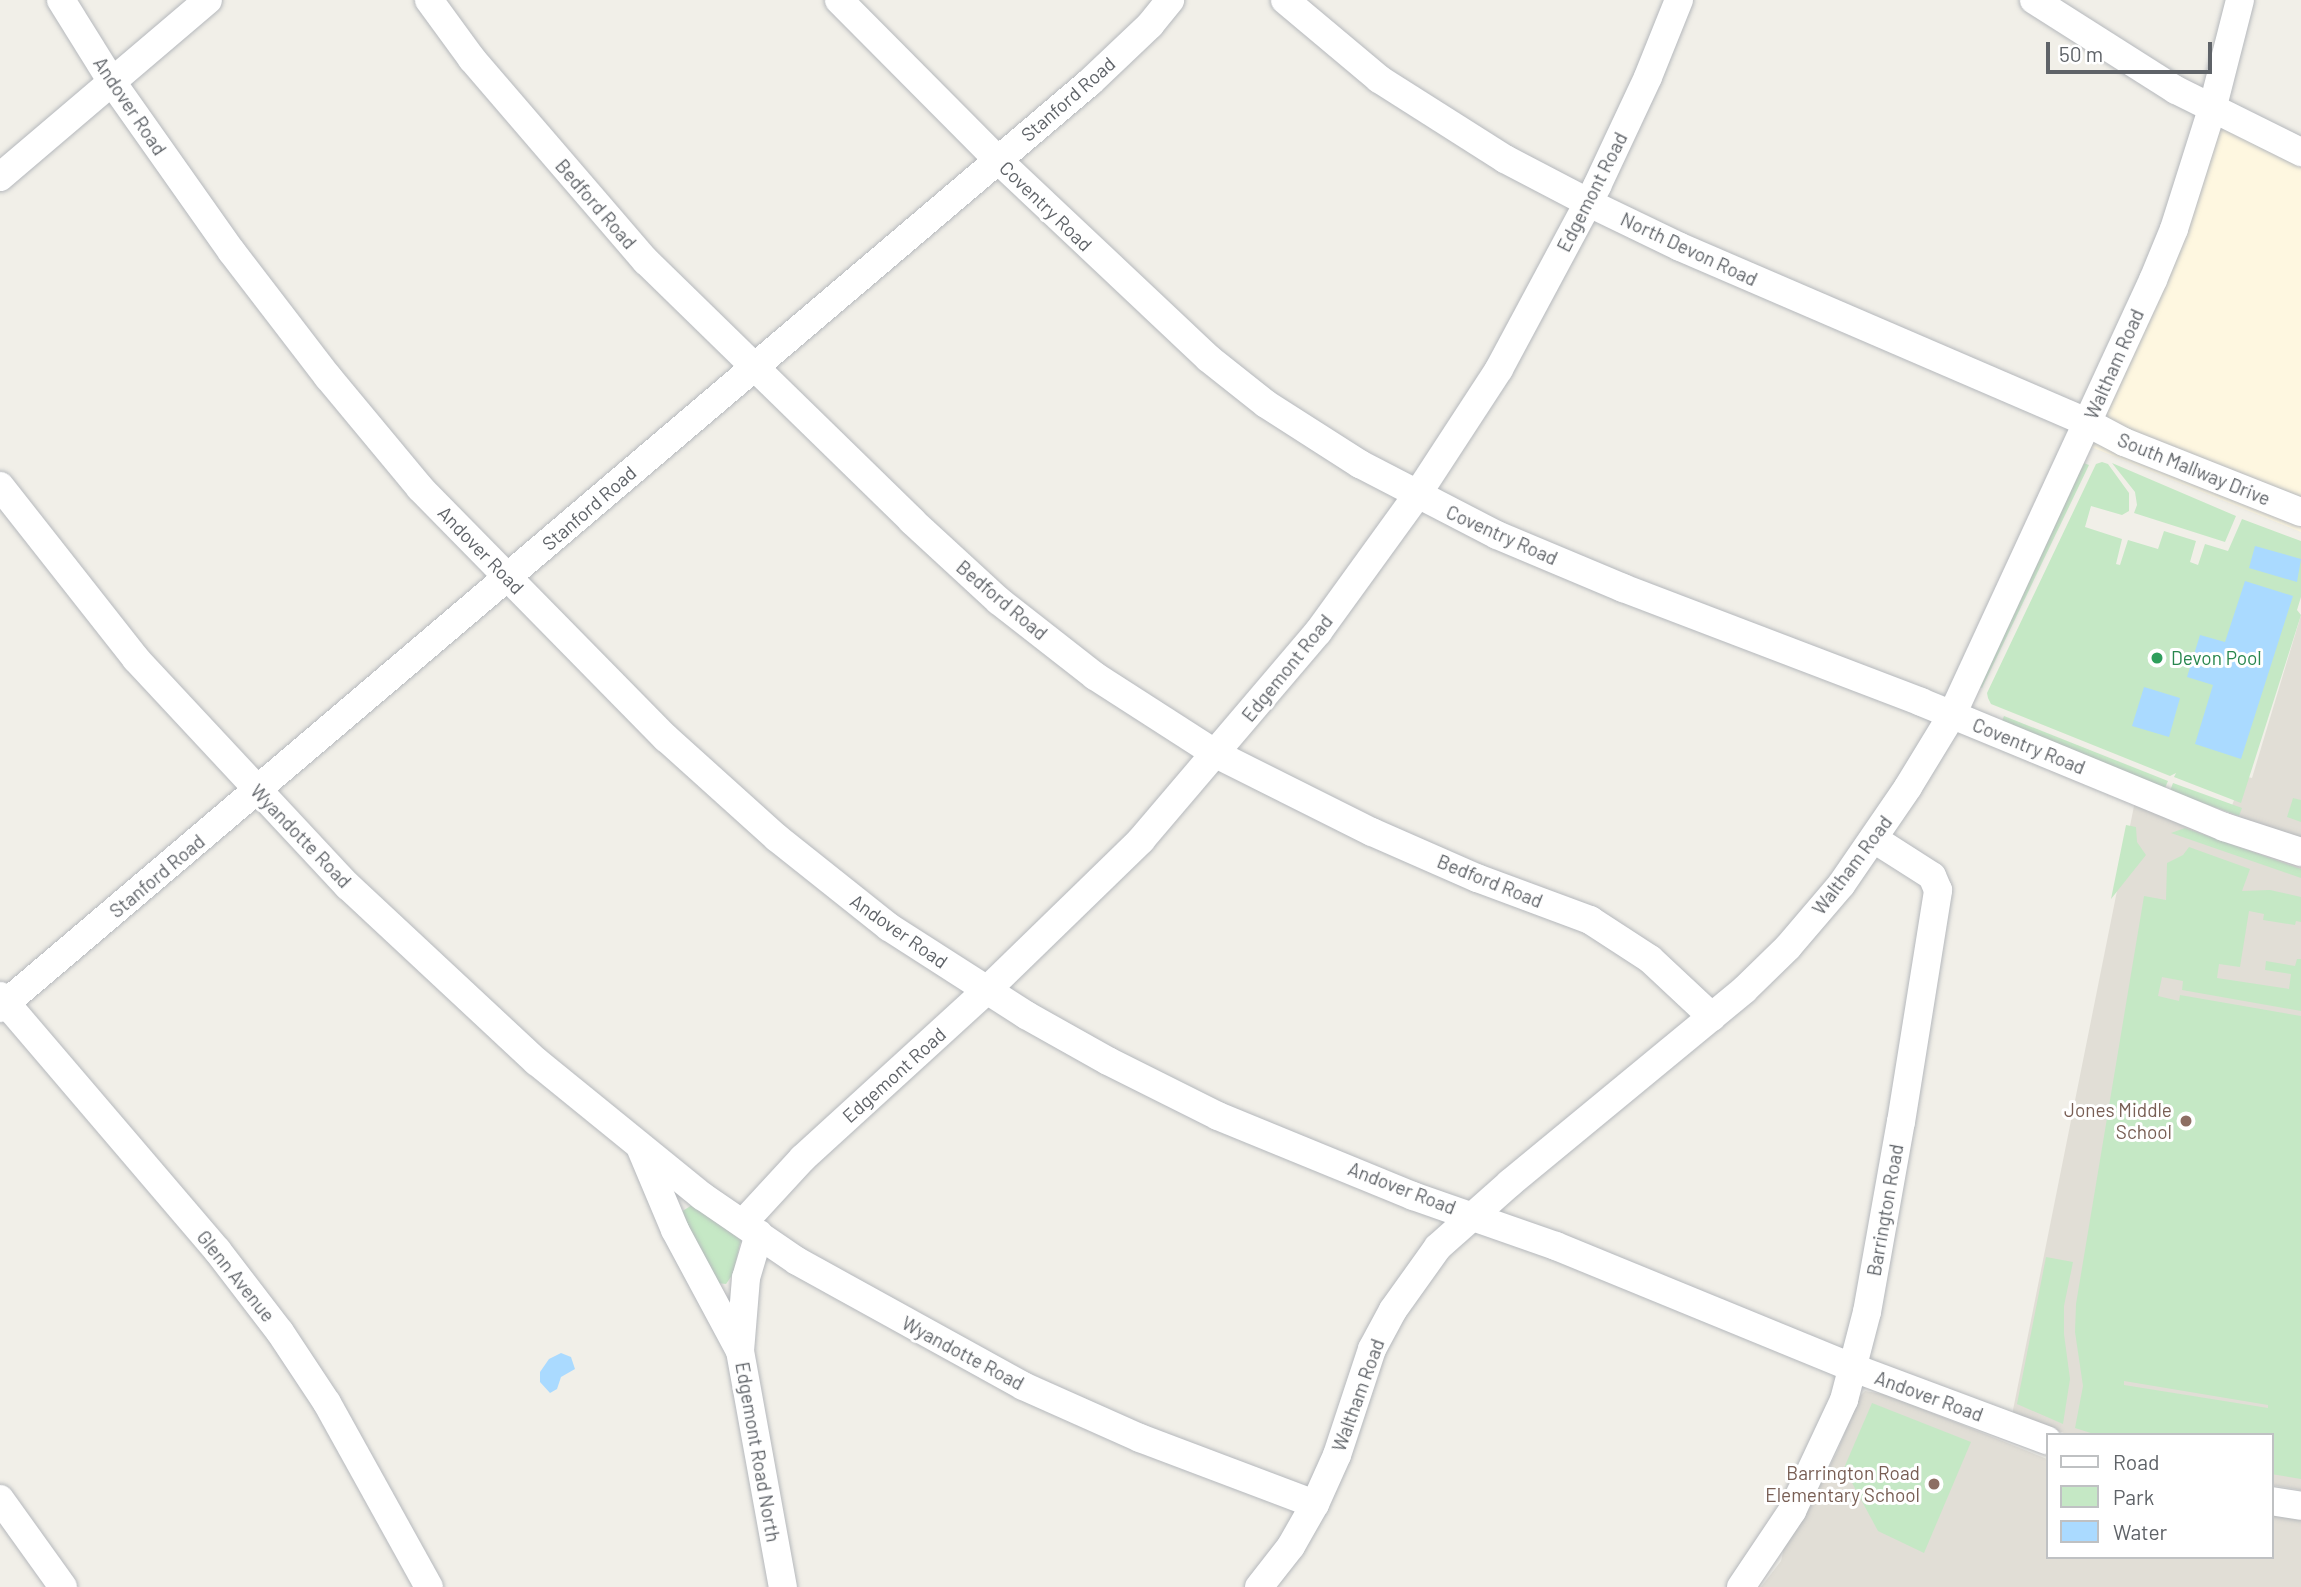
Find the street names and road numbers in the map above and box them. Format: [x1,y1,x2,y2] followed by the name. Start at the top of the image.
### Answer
[1016,52,1120,146] street label: Stanford Road
[89,53,171,159] street label: Andover Road
[1552,128,1632,256] street label: Edgemont Road
[551,154,641,254] street label: Bedford Road
[995,156,1097,256] street label: Coventry Road
[1617,207,1761,291] street label: North Devon Road
[2080,305,2148,423] street label: Waltham Road
[2114,428,2274,510] street label: South Mallway Drive
[537,461,641,555] street label: Stanford Road
[1443,500,1561,570] street label: Coventry Road
[433,501,529,599] street label: Andover Road
[952,555,1052,645] street label: Bedford Road
[1237,610,1337,726] street label: Edgemont Road
[1969,713,2089,779] street label: Coventry Road
[246,780,356,892] street label: Wyandotte Road
[1807,811,1897,919] street label: Waltham Road
[105,830,209,922] street label: Stanford Road
[1434,850,1546,912] street label: Bedford Road
[846,889,952,973] street label: Andover Road
[838,1023,950,1127] street label: Edgemont Road
[1862,1142,1908,1278] street label: Barrington Road
[1345,1157,1459,1219] street label: Andover Road
[192,1226,280,1326] street label: Glenn Avenue
[898,1311,1028,1395] street label: Wyandotte Road
[1327,1336,1389,1454] street label: Waltham Road
[731,1360,785,1544] street label: Edgemont Road North
[1872,1366,1986,1426] street label: Andover Road

